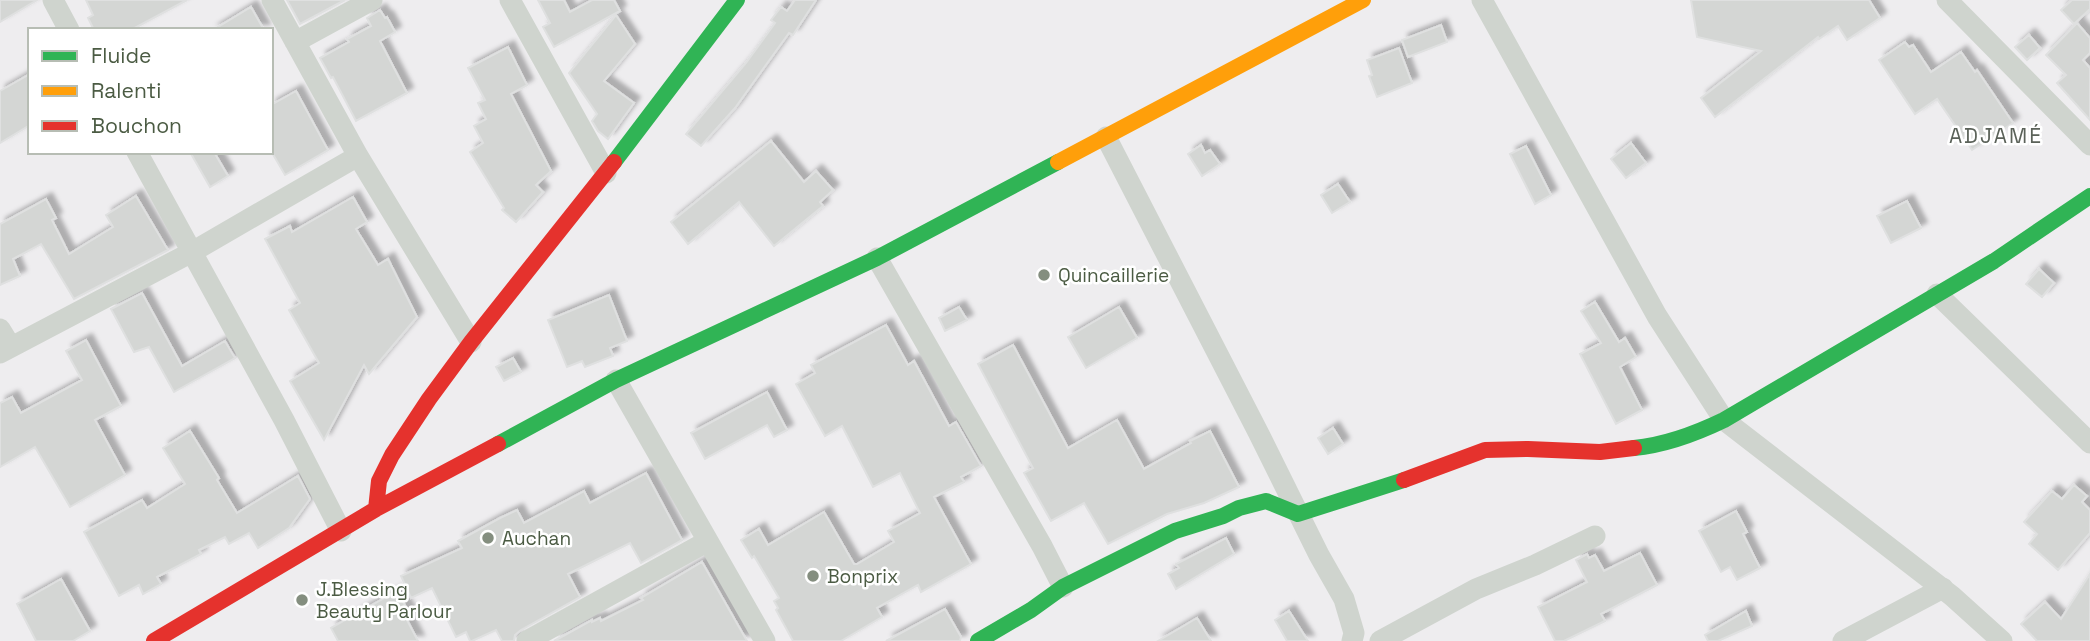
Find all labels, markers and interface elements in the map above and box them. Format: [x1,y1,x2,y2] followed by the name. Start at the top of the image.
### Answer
[28,28,273,154] legend
[91,42,151,69] text: Fluide
[91,77,161,104] text: Ralenti
[91,112,182,139] text: Bouchon
[1949,122,2043,149] district label: ADJAMÉ
[1058,263,1169,288] place label: Quincaillerie
[1036,267,1052,283] marker: Quincaillerie
[502,526,571,551] place label: Auchan
[480,530,496,546] marker: Auchan
[827,564,898,589] place label: Bonprix
[805,568,821,584] marker: Bonprix
[316,577,452,624] place label: J.Blessing Beauty Parlour
[294,592,310,608] marker: J.Blessing Beauty Parlour

